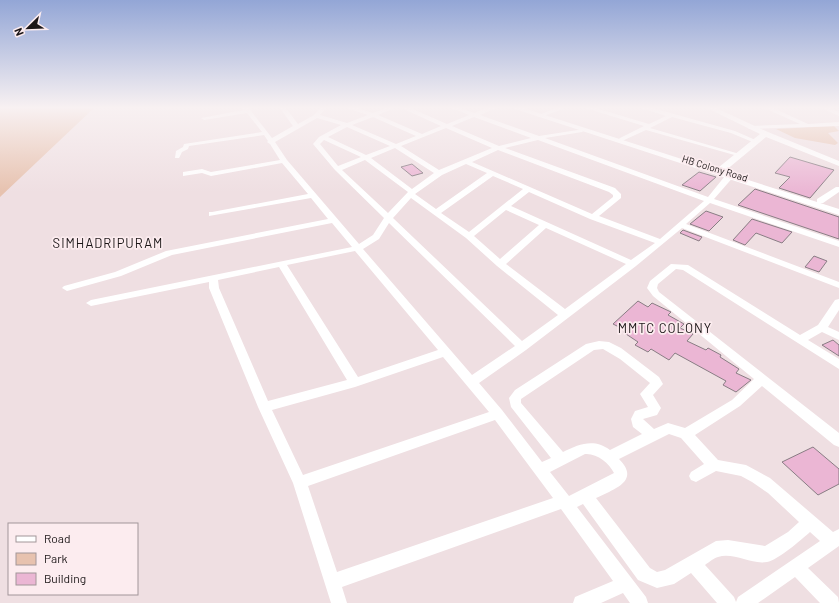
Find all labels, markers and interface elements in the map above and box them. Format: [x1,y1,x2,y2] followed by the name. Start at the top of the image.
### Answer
[8,8,48,48] north arrow
[11,26,26,38] text: N
[681,152,749,184] street label: HB Colony Road
[53,235,163,251] district label: SIMHADRIPURAM
[618,320,712,336] district label: MMTC COLONY
[8,523,138,595] legend
[44,531,71,545] text: Road
[44,551,68,565] text: Park
[44,571,86,585] text: Building

